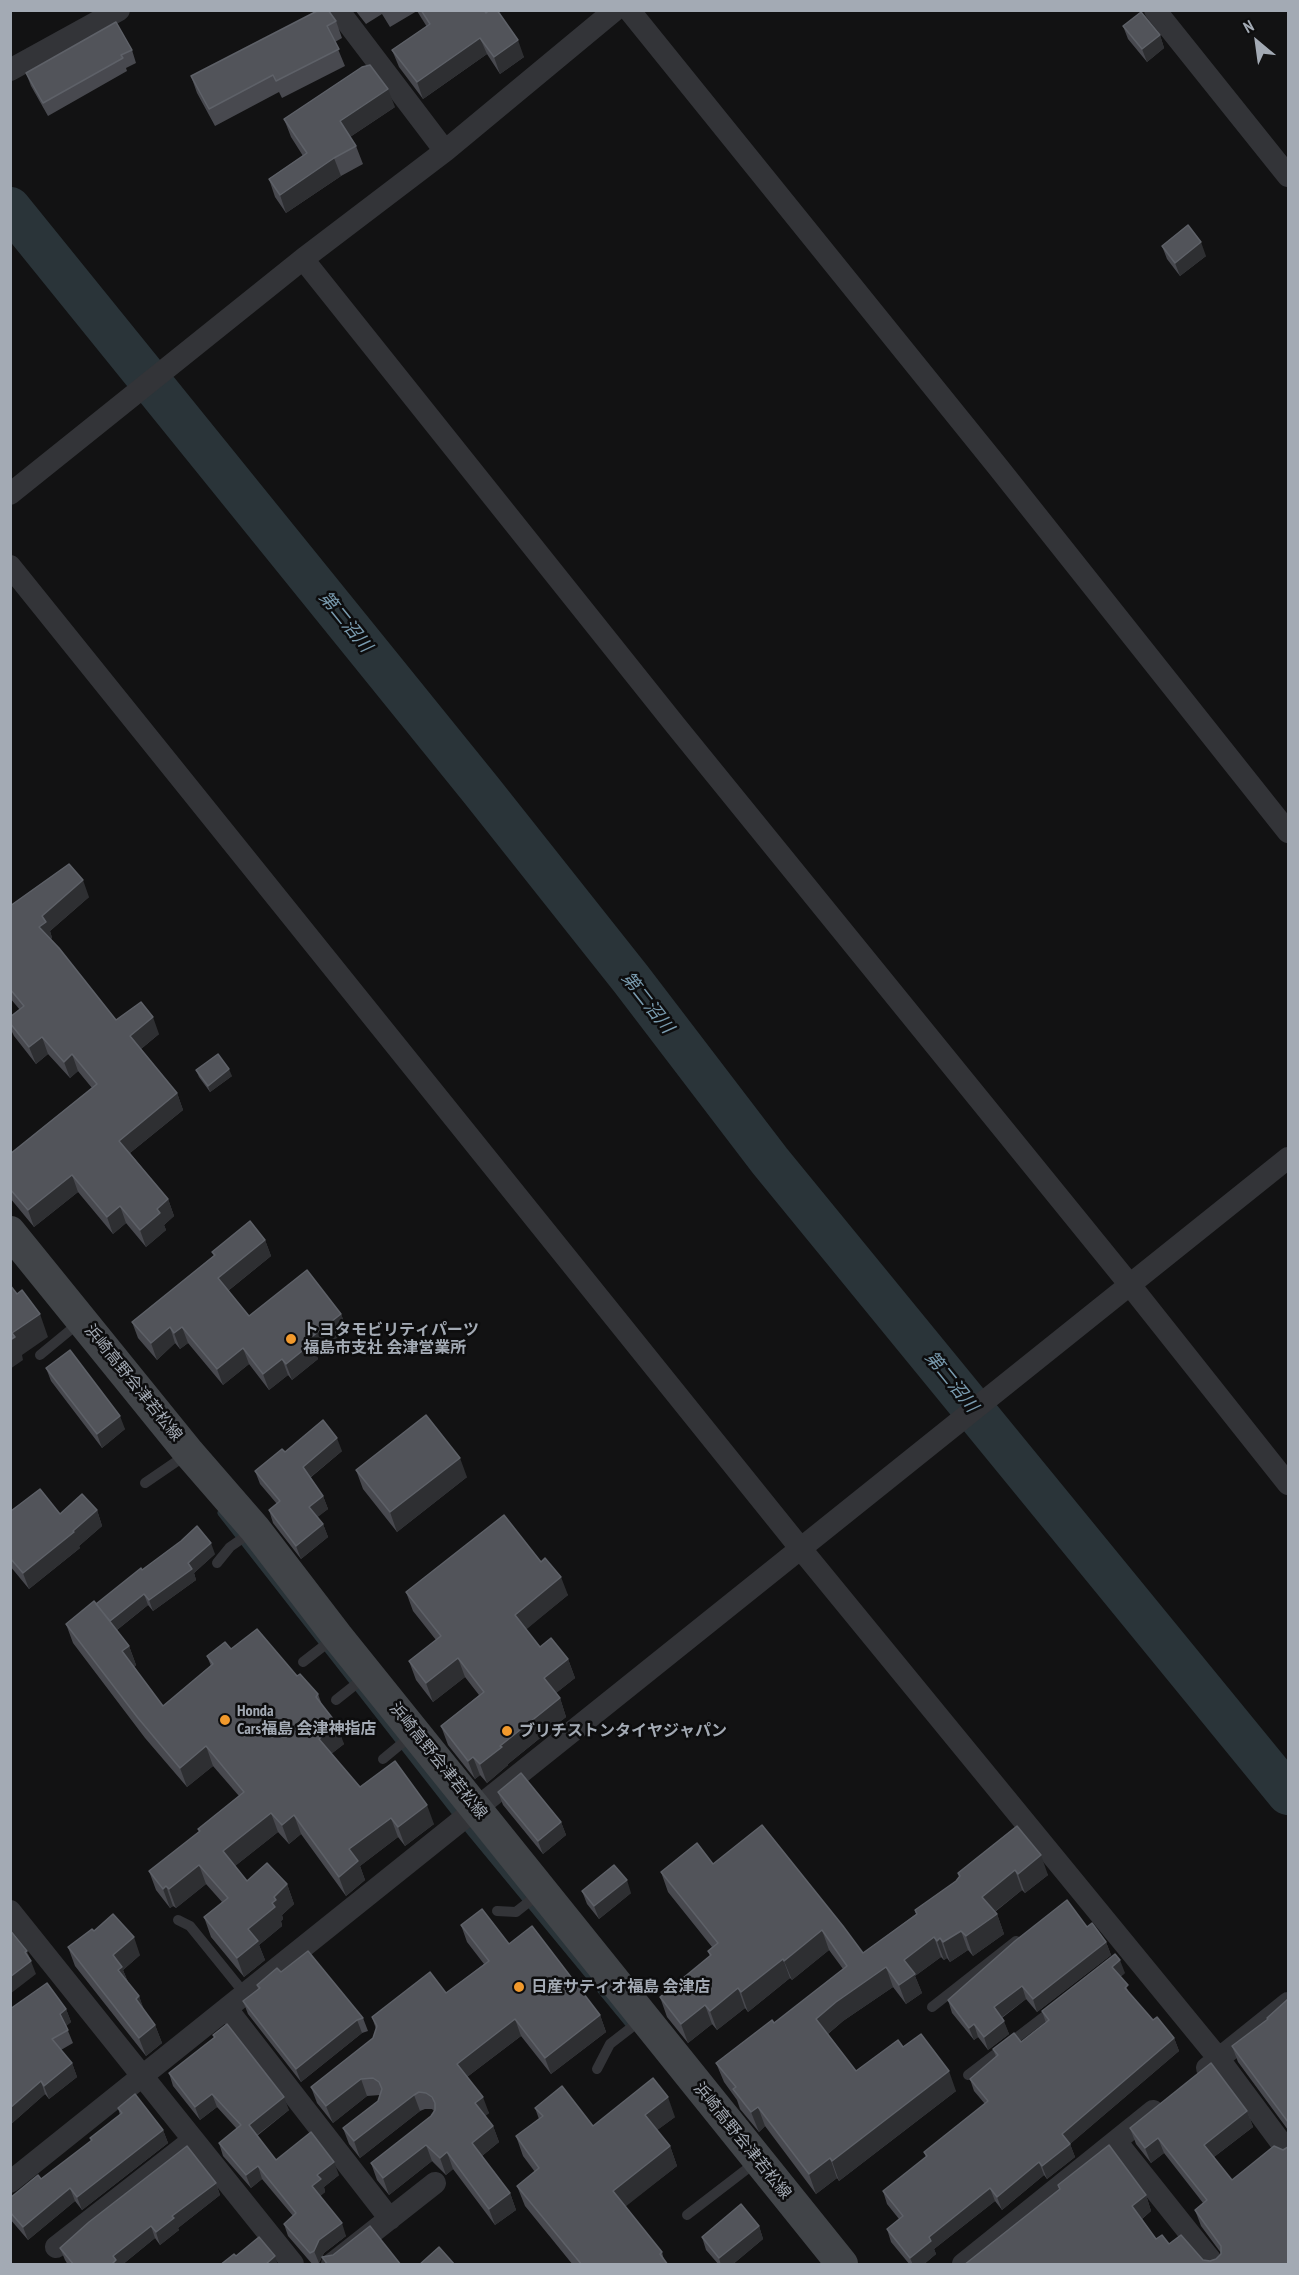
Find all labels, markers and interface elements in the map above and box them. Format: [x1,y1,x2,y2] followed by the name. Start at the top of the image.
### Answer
[1227,12,1287,72] north arrow
[1240,15,1257,37] text: N
[314,587,376,657] water label: 第二沼川
[616,968,678,1038] water label: 第二沼川
[303,1320,479,1358] place label: トヨタモビリティパーツ 福島市支社 会津営業所
[80,1321,186,1445] street label: 浜崎高野会津若松線
[284,1332,298,1346] marker: トヨタモビリティパーツ 福島市支社 会津営業所
[920,1347,982,1417] water label: 第二沼川
[385,1699,491,1823] street label: 浜崎高野会津若松線
[237,1701,376,1739] place label: Honda Cars福島 会津神指店
[218,1713,232,1727] marker: Honda Cars福島 会津神指店
[519,1721,727,1741] place label: ブリチストンタイヤジャパン
[500,1724,514,1738] marker: ブリチストンタイヤジャパン
[531,1977,710,1997] place label: 日産サティオ福島 会津店
[512,1980,526,1994] marker: 日産サティオ福島 会津店
[689,2079,795,2203] street label: 浜崎高野会津若松線

